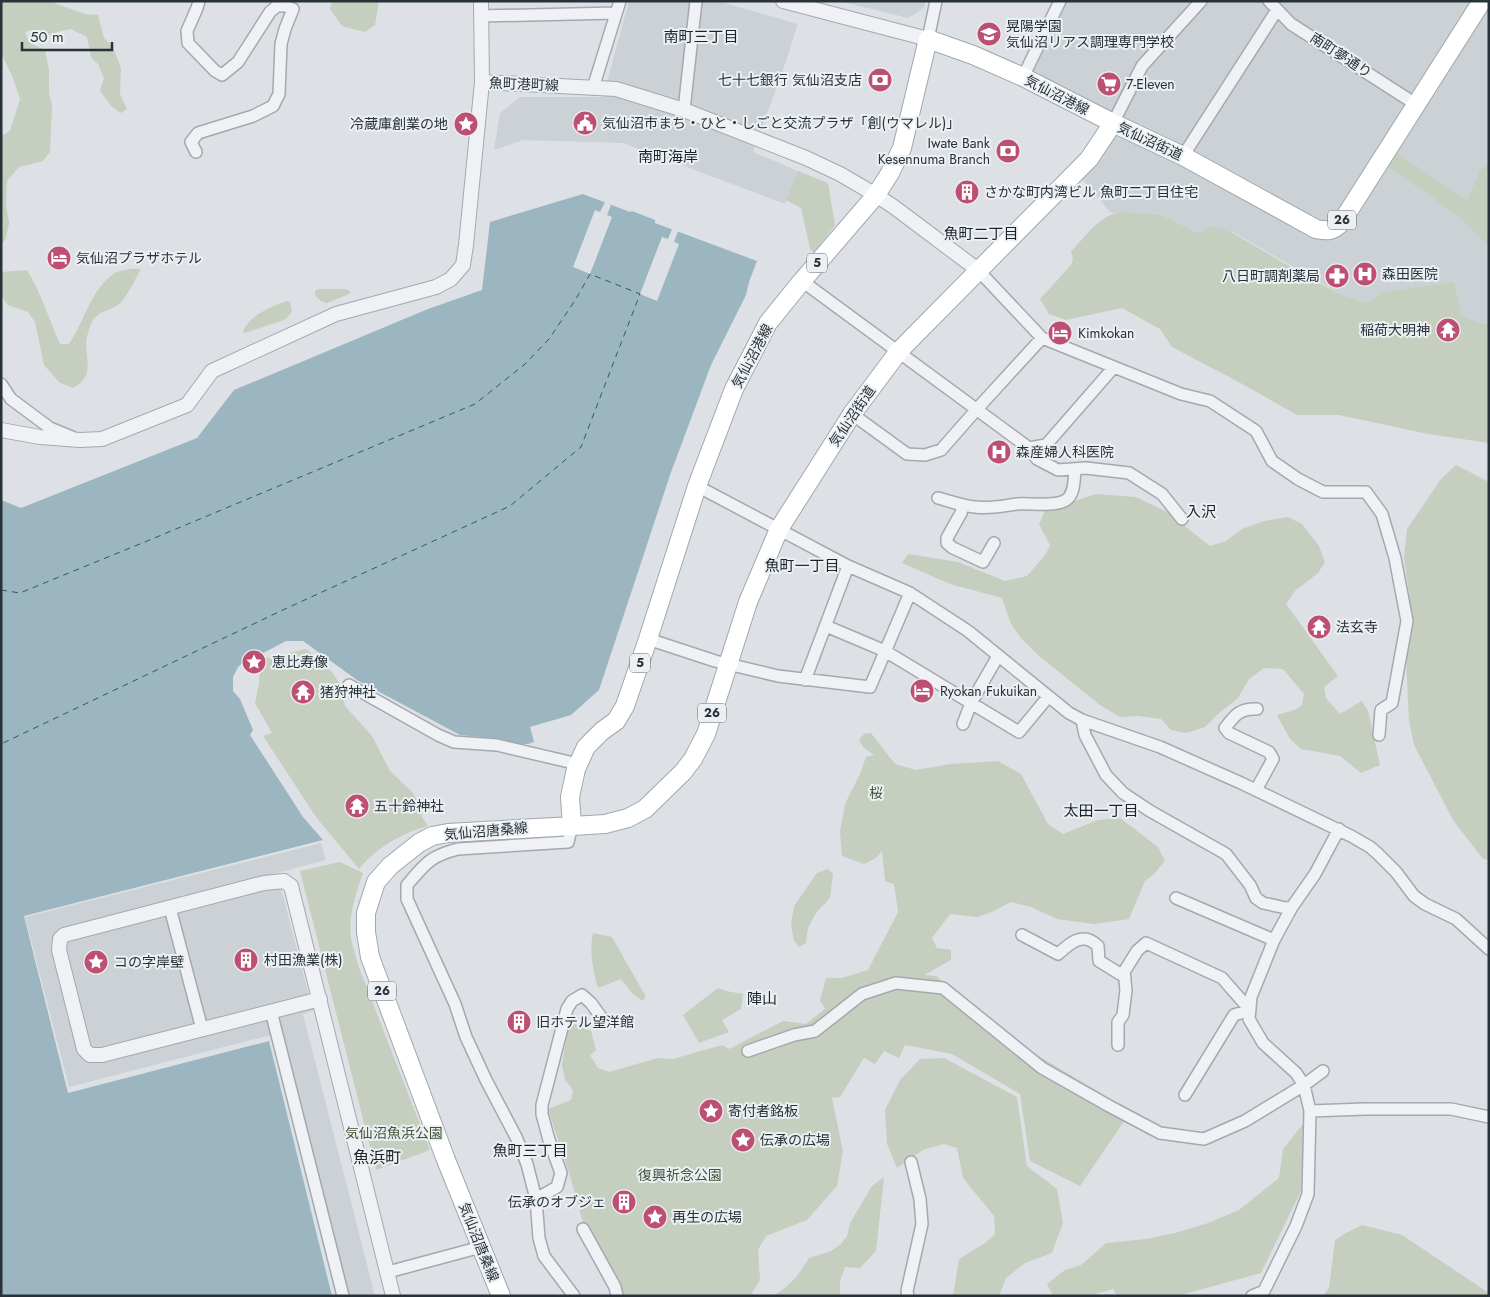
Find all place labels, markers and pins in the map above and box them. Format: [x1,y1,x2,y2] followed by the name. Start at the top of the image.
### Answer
[1006,16,1174,52] place label: 晃陽学園 気仙沼リアス調理専門学校
[976,21,1002,47] school or university icon: 晃陽学園 気仙沼リアス調理専門学校
[867,67,893,93] bank icon: 七十七銀行 気仙沼支店
[718,70,862,90] place label: 七十七銀行 気仙沼支店
[1096,71,1122,97] supermarket icon: 7-Eleven
[1126,74,1175,94] place label: 7-Eleven
[572,110,598,136] public building icon: 気仙沼市まち・ひと・しごと交流プラザ「創(ウマレル)」
[453,111,479,137] place icon: 冷蔵庫創業の地
[602,113,960,133] place label: 気仙沼市まち・ひと・しごと交流プラザ「創(ウマレル)」
[350,114,448,134] place label: 冷蔵庫創業の地
[878,133,991,169] place label: Iwate Bank Kesennuma Branch
[995,138,1021,164] bank icon: Iwate Bank Kesennuma Branch
[954,179,980,205] building icon: さかな町内湾ビル 魚町二丁目住宅
[984,182,1198,202] place label: さかな町内湾ビル 魚町二丁目住宅
[46,245,72,271] hotel icon: 気仙沼プラザホテル
[76,248,202,268] place label: 気仙沼プラザホテル
[1352,261,1378,287] hospital icon: 森田医院
[1324,263,1350,289] pharmacy icon: 八日町調剤薬局
[1382,264,1438,284] place label: 森田医院
[1222,266,1320,286] place label: 八日町調剤薬局
[1435,317,1461,343] temple icon: 稲荷大明神
[1047,320,1073,346] hotel icon: Kimkokan
[1360,320,1430,340] place label: 稲荷大明神
[1078,323,1134,343] place label: Kimkokan
[986,439,1012,465] hospital icon: 森産婦人科医院
[1016,442,1114,462] place label: 森産婦人科医院
[1306,614,1332,640] temple icon: 法玄寺
[1336,617,1378,637] place label: 法玄寺
[241,649,267,675] place icon: 恵比寿像
[272,652,328,672] place label: 恵比寿像
[909,678,935,704] hotel icon: Ryokan Fukuikan
[290,679,316,705] temple icon: 猪狩神社
[940,681,1037,701] place label: Ryokan Fukuikan
[320,682,376,702] place label: 猪狩神社
[344,793,370,819] temple icon: 五十鈴神社
[374,796,444,816] place label: 五十鈴神社
[233,947,259,973] building icon: 村田漁業(株)
[83,949,109,975] place icon: コの字岸壁
[264,950,343,970] place label: 村田漁業(株)
[114,952,184,972] place label: コの字岸壁
[506,1009,532,1035] building icon: 旧ホテル望洋館
[536,1012,634,1032] place label: 旧ホテル望洋館
[698,1098,724,1124] place icon: 寄付者銘板
[728,1101,798,1121] place label: 寄付者銘板
[730,1127,756,1153] place icon: 伝承の広場
[760,1130,830,1150] place label: 伝承の広場
[611,1189,637,1215] building icon: 伝承のオブジェ
[508,1192,606,1212] place label: 伝承のオブジェ
[642,1204,668,1230] place icon: 再生の広場
[672,1207,742,1227] place label: 再生の広場

